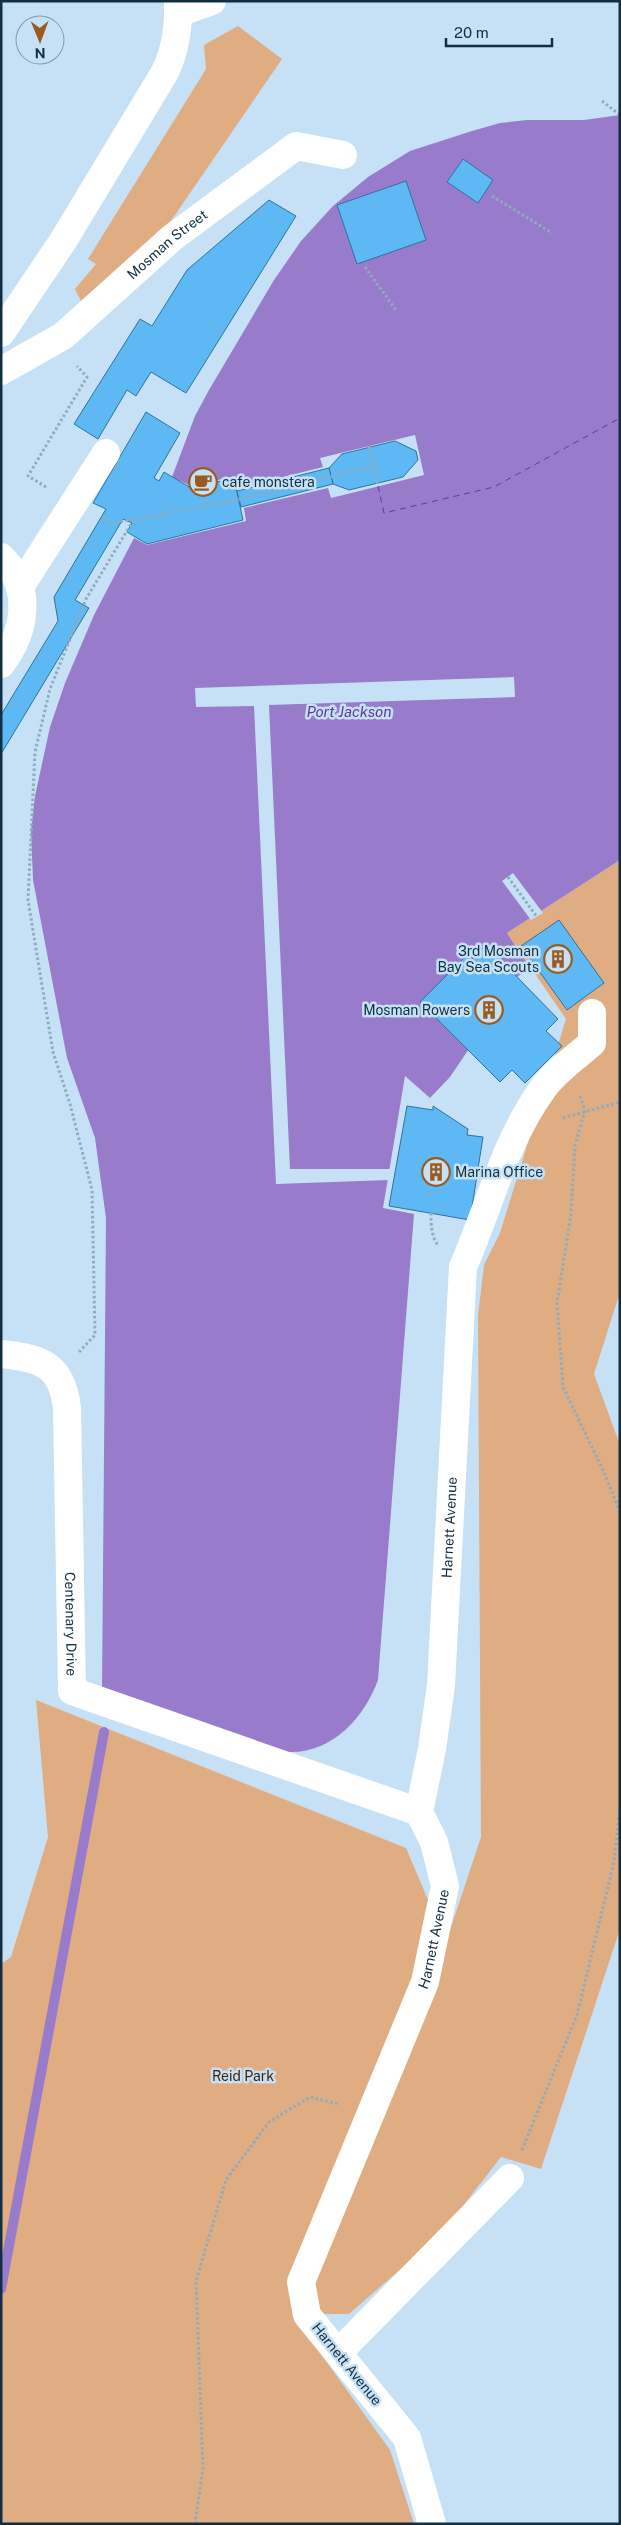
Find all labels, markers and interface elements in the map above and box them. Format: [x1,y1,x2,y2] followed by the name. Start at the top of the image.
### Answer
[15,15,65,65] north arrow
[446,15,552,47] scale bar
[454,24,489,41] text: 20 m
[35,45,46,61] text: N
[124,206,210,282] street label: Mosman Street
[188,467,218,497] cafe icon: cafe monstera
[222,474,315,490] place label: cafe monstera
[306,703,392,720] water label: Port Jackson
[437,943,539,975] place label: 3rd Mosman Bay Sea Scouts
[543,944,573,974] building icon: 3rd Mosman Bay Sea Scouts
[474,995,504,1025] building icon: Mosman Rowers
[363,1002,470,1018] place label: Mosman Rowers
[421,1157,451,1187] building icon: Marina Office
[455,1164,543,1180] place label: Marina Office
[439,1476,460,1578] street label: Harnett Avenue
[62,1572,80,1676] street label: Centenary Drive
[415,1888,452,1991] street label: Harnett Avenue
[212,2068,274,2084] park label: Reid Park
[309,2320,385,2408] street label: Harnett Avenue

